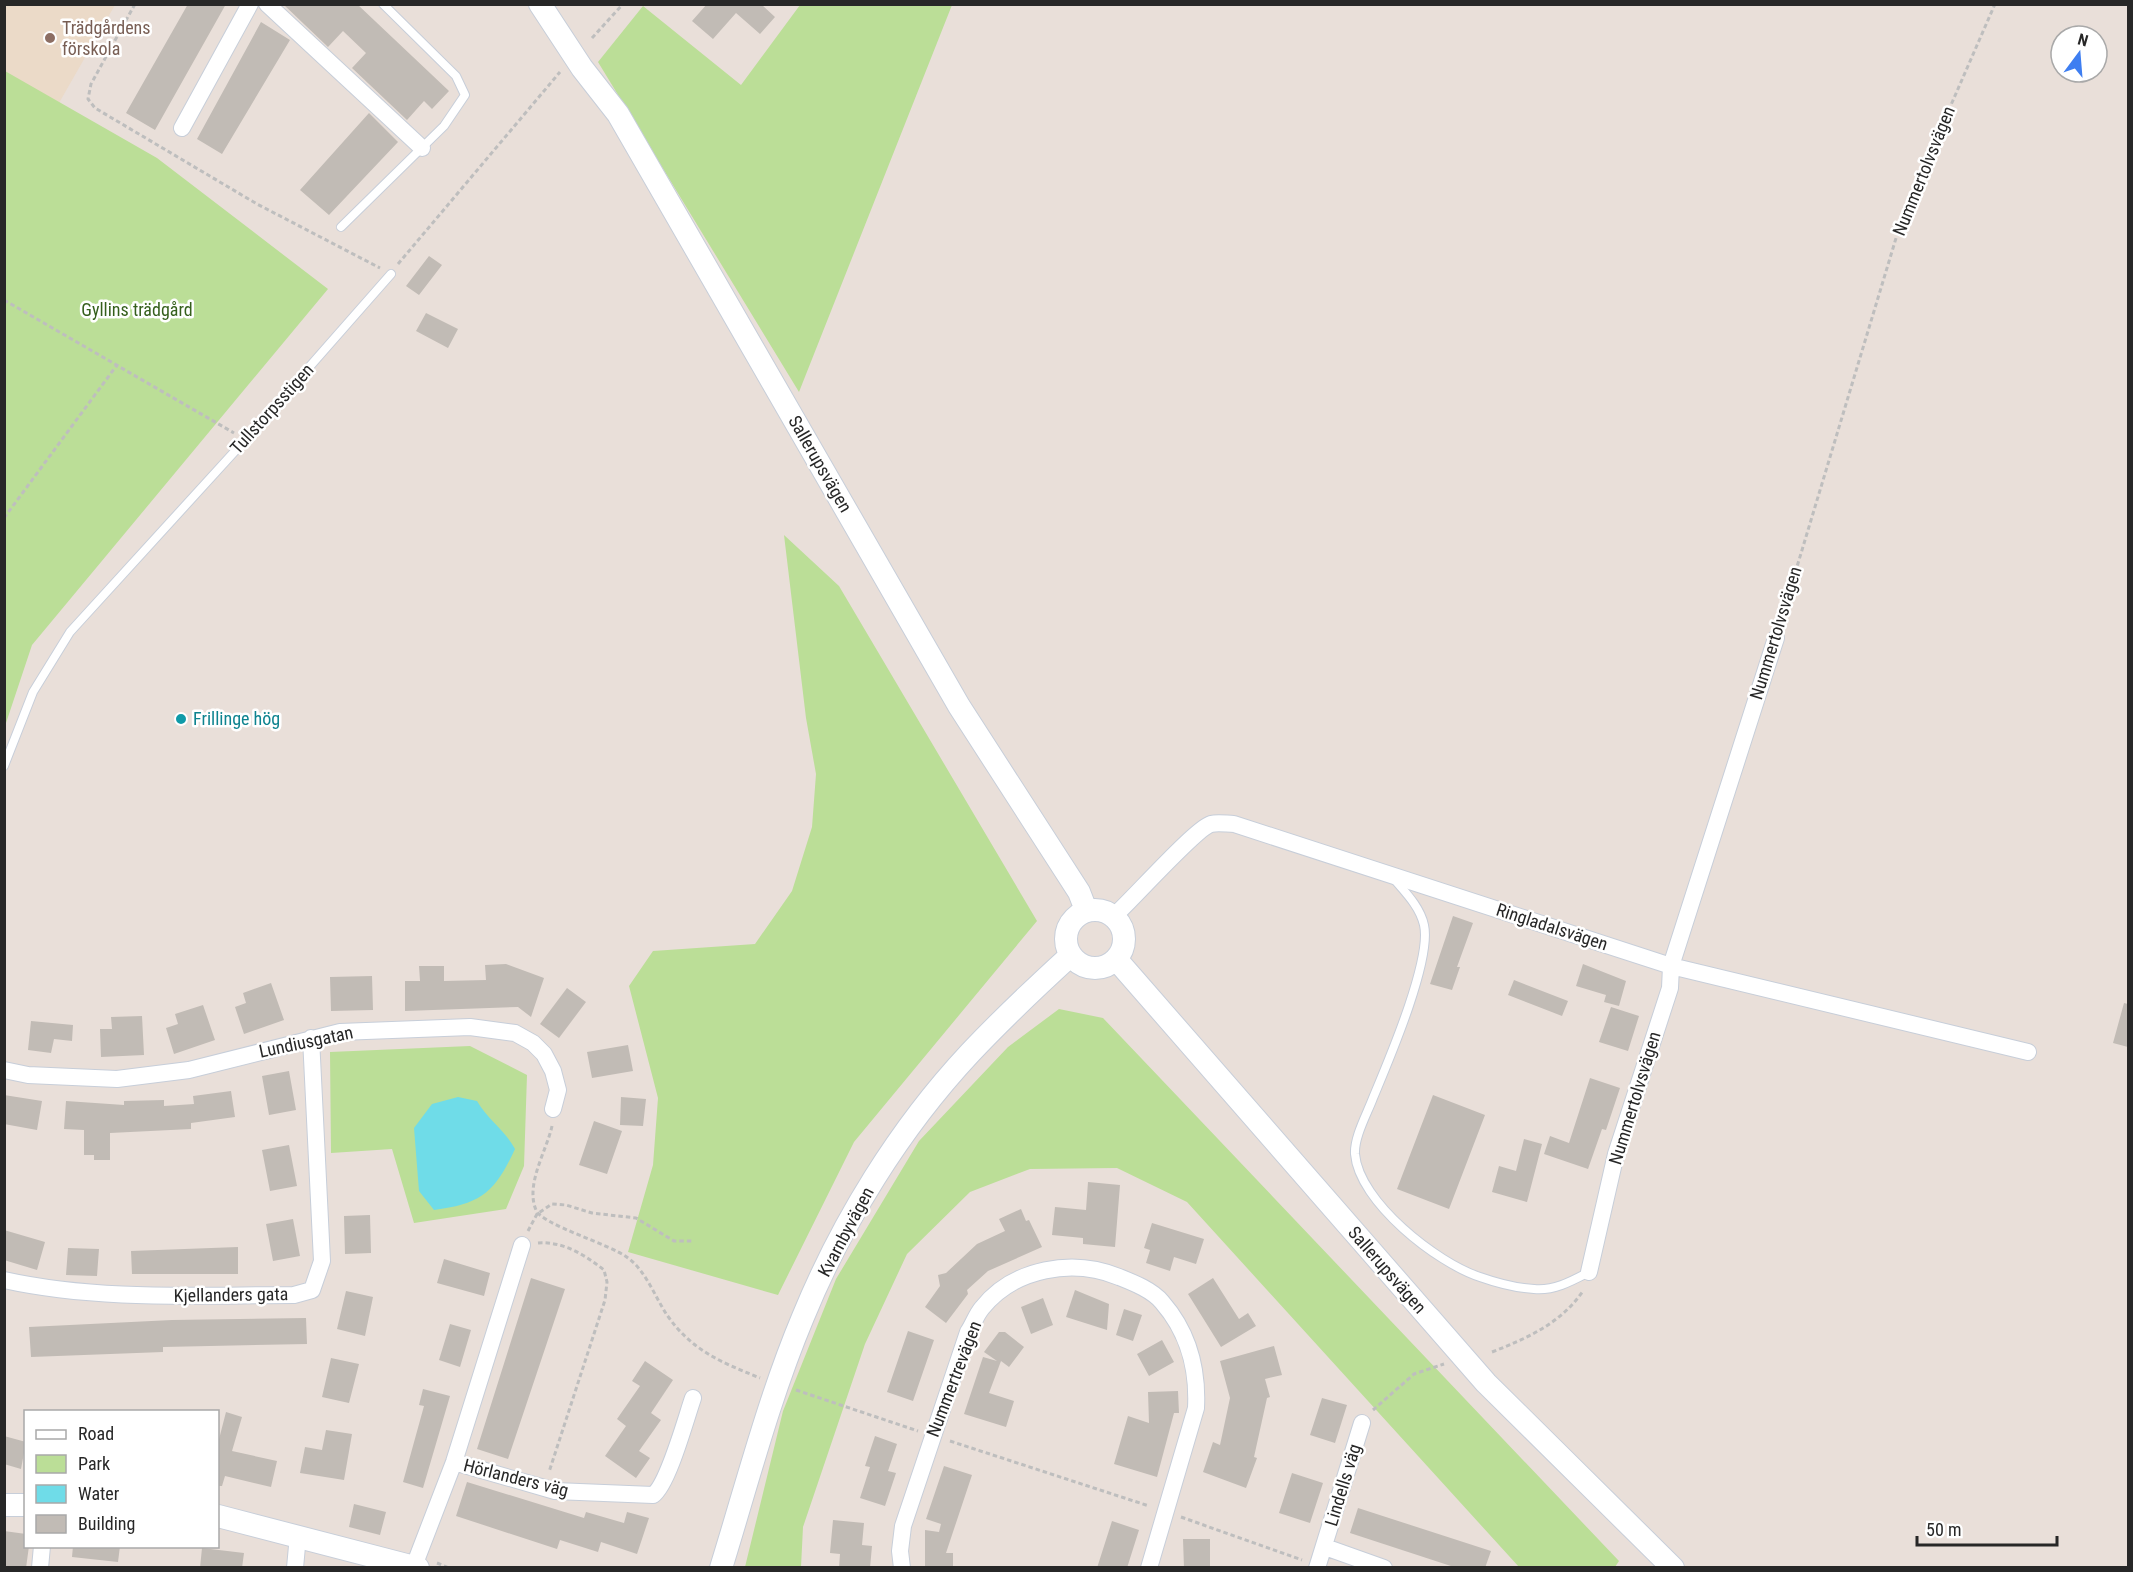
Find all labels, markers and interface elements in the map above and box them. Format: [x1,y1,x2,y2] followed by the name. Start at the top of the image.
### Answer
[62,17,151,59] place label: Trädgårdens förskola
[2049,24,2109,84] north arrow
[2076,30,2090,51] text: N
[43,31,57,45] marker: Trädgårdens förskola
[1888,103,1959,239] street label: Nummertolvsvägen
[81,299,193,320] park label: Gyllins trädgård
[226,359,318,458] street label: Tullstorpsstigen
[784,412,857,516] street label: Sallerupsvägen
[1745,564,1806,702] street label: Nummertolvsvägen
[193,708,280,729] place label: Frillinge hög
[174,712,188,726] marker: Frillinge hög
[1494,899,1611,954] street label: Ringladalsvägen
[257,1021,355,1062] street label: Lundiusgatan
[1604,1029,1665,1167] street label: Nummertolvsvägen
[813,1183,878,1280] street label: Kvarnbyvägen
[1344,1222,1431,1317] street label: Sallerupsvägen
[174,1283,288,1306] street label: Kjellanders gata
[922,1318,985,1440] street label: Nummertrevägen
[24,1410,219,1548] legend
[78,1423,114,1444] text: Road
[1320,1441,1365,1528] street label: Lindells väg
[78,1453,110,1474] text: Park
[461,1454,571,1501] street label: Hörlanders väg
[78,1483,120,1504] text: Water
[1917,1509,2056,1547] scale bar
[78,1513,135,1534] text: Building
[1926,1519,1961,1540] text: 50 m

